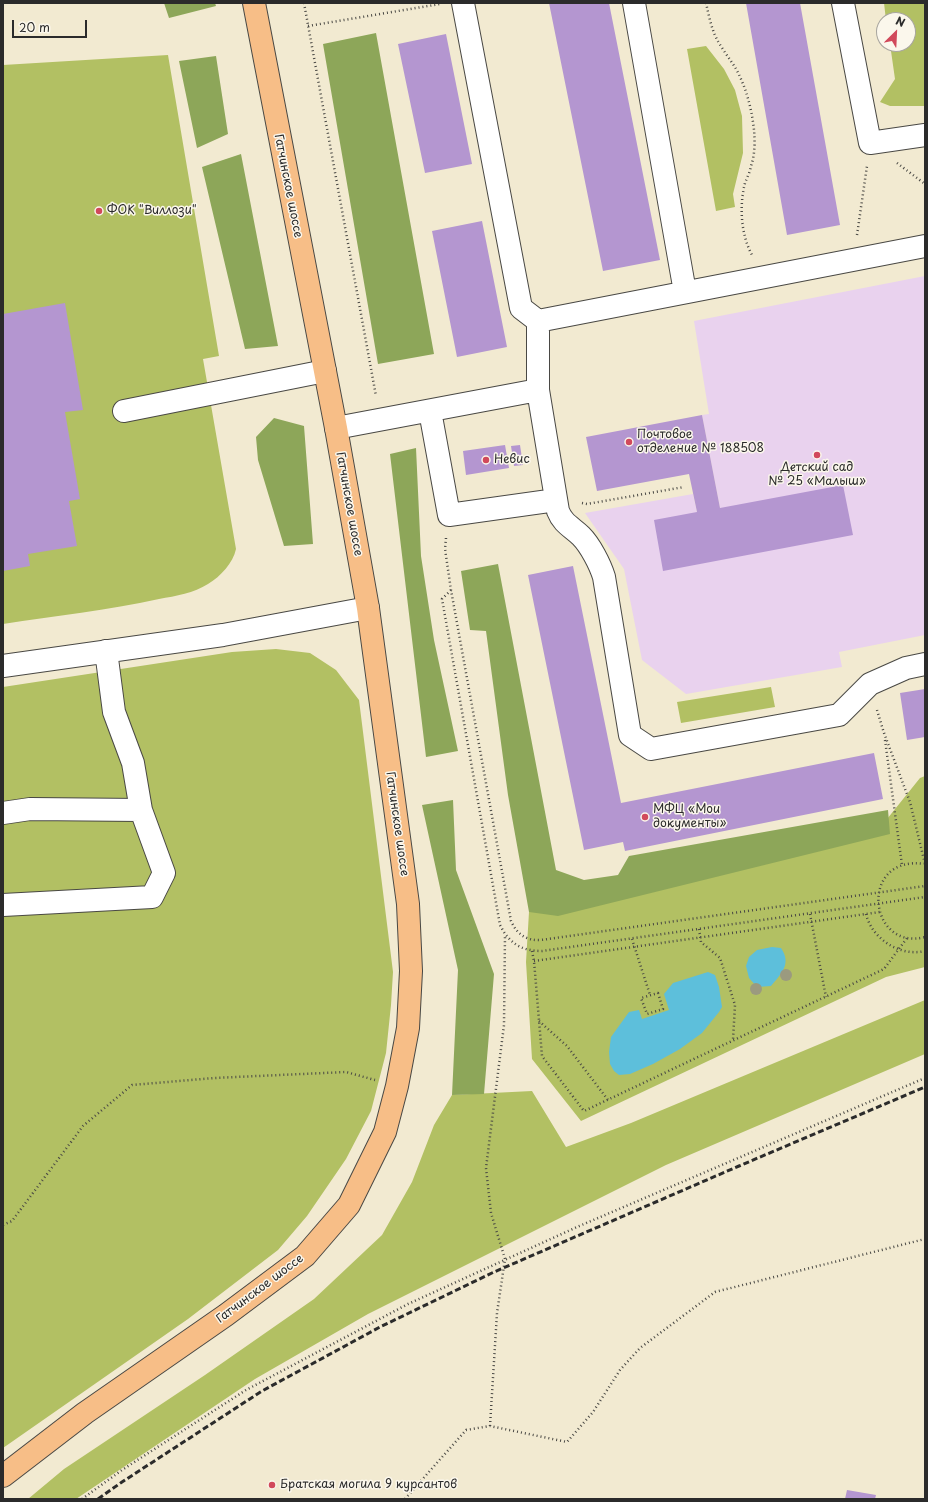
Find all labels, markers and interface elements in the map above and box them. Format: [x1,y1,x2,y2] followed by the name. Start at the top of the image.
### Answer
[14,12,89,38] scale bar
[876,12,916,52] north arrow
[893,12,908,31] text: N
[19,18,50,36] text: 20 m
[271,133,305,239] street label: Гатчинское шоссе
[107,204,197,218] place label: ФОК "Виллози"
[94,206,104,216] marker: ФОК "Виллози"
[637,428,764,456] place label: Почтовое отделение № 188508
[624,437,634,447] marker: Почтовое отделение № 188508
[812,450,822,460] marker: Детский сад № 25 «Малыш»
[333,451,365,557] street label: Гатчинское шоссе
[494,453,530,467] place label: Невис
[481,455,491,465] marker: Невис
[768,461,866,489] place label: Детский сад № 25 «Малыш»
[383,771,411,877] street label: Гатчинское шоссе
[653,803,726,831] place label: МФЦ «Мои документы»
[640,812,650,822] marker: МФЦ «Мои документы»
[214,1252,306,1326] street label: Гатчинское шоссе
[280,1478,457,1492] place label: Братская могила 9 курсантов
[267,1480,277,1490] marker: Братская могила 9 курсантов

